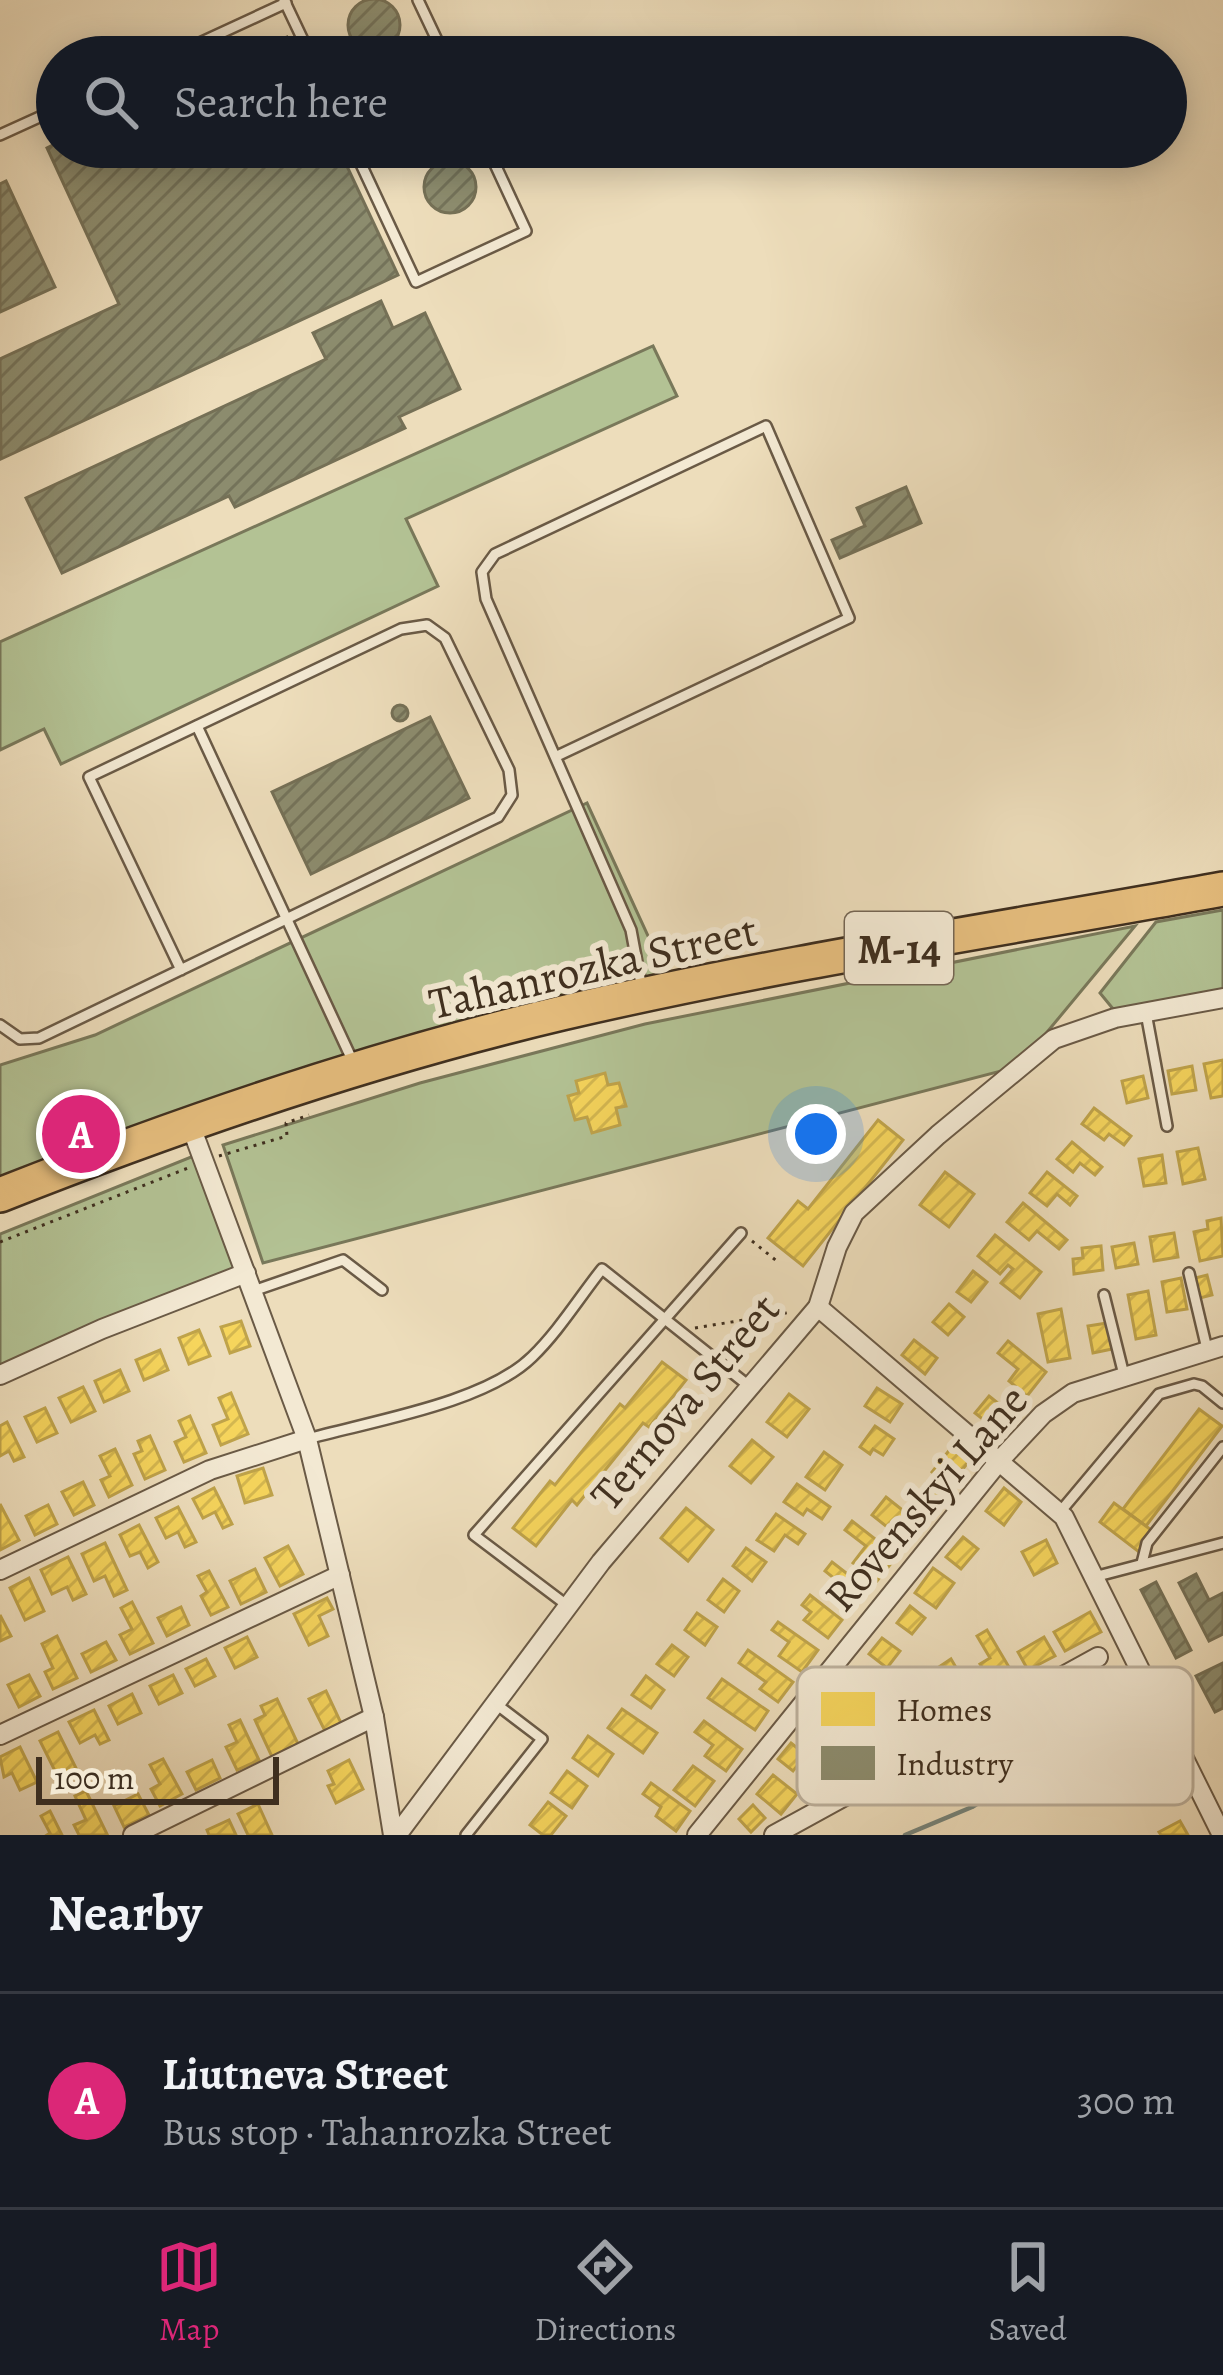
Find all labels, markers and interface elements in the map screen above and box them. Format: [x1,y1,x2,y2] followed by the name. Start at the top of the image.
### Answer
[36,36,1187,168] search box
[78,69,144,135] icon: search
[174,71,388,133] text: Search here
[423,899,763,1035] street label: Tahanrozka Street
[845,912,953,984] road number: М-14
[42,1089,120,1179] pin: A
[786,1104,846,1164] your location
[576,1280,794,1524] street label: Ternova Street
[810,1371,1042,1625] street label: Rovenskyi Lane
[797,1667,1193,1805] legend
[896,1687,992,1732] text: Homes
[896,1741,1014,1786] text: Industry
[36,1751,279,1804] scale bar
[54,1755,134,1800] text: 100 m
[48,1878,202,1948] text: Nearby
[162,2043,448,2105] text: Liutneva Street
[75,2074,99,2127] text: A
[1077,2074,1175,2127] text: 300 m
[162,2105,612,2158] text: Bus stop · Tahanrozka Street
[156,2234,222,2351] tab: Map
[535,2234,676,2351] tab: Directions
[989,2234,1067,2351] tab: Saved

